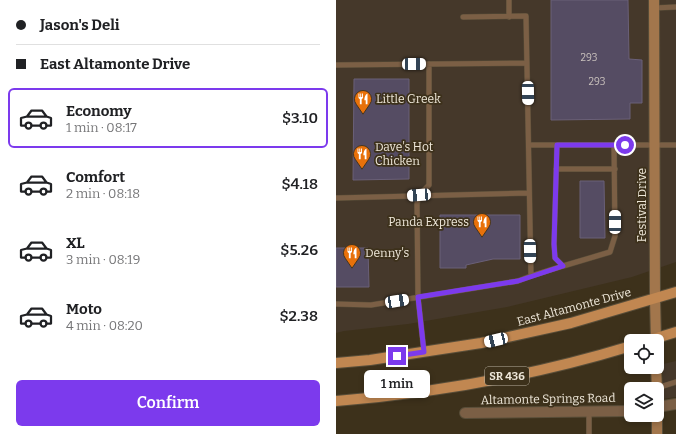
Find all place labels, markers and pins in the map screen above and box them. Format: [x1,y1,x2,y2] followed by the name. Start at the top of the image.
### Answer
[353,89,373,114] restaurant icon: Little Greek
[376,92,441,106] place label: Little Greek
[375,140,434,168] place label: Dave's Hot Chicken
[352,144,372,169] restaurant icon: Dave's Hot Chicken
[472,212,492,237] restaurant icon: Panda Express
[388,215,469,229] place label: Panda Express
[342,243,362,268] restaurant icon: Denny's
[365,246,409,260] place label: Denny's

